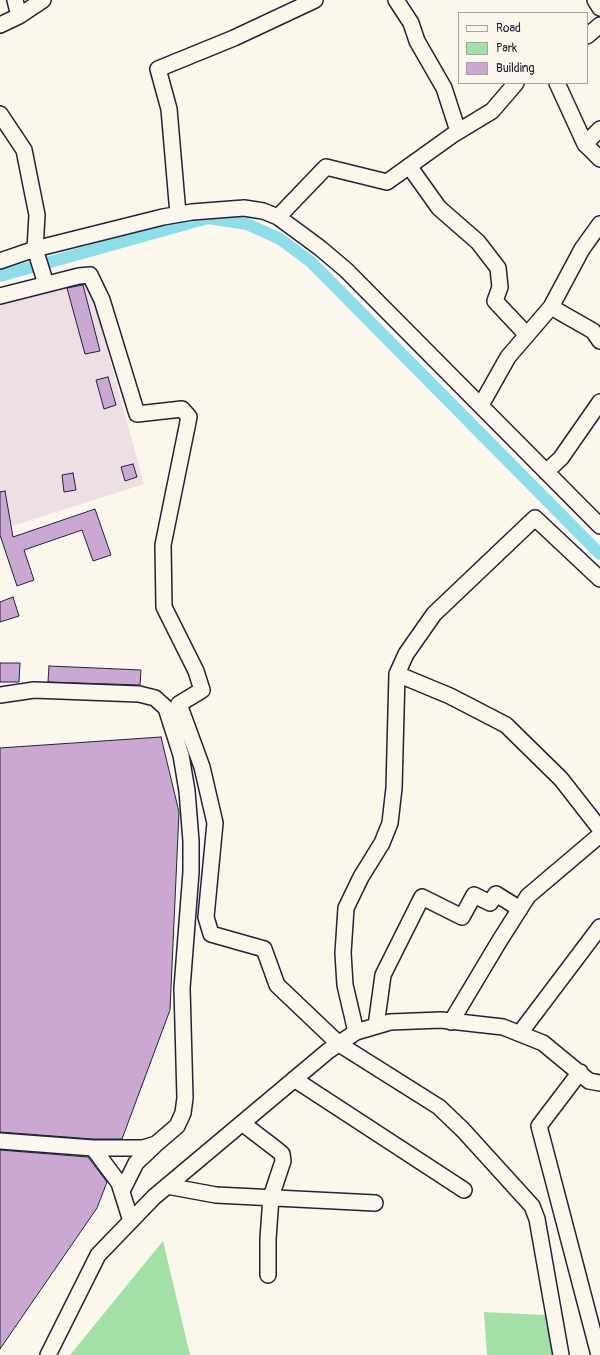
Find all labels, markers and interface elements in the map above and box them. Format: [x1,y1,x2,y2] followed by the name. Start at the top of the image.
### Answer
[458,12,588,84] legend
[496,21,521,36] text: Road
[496,41,517,56] text: Park
[496,61,535,76] text: Building

